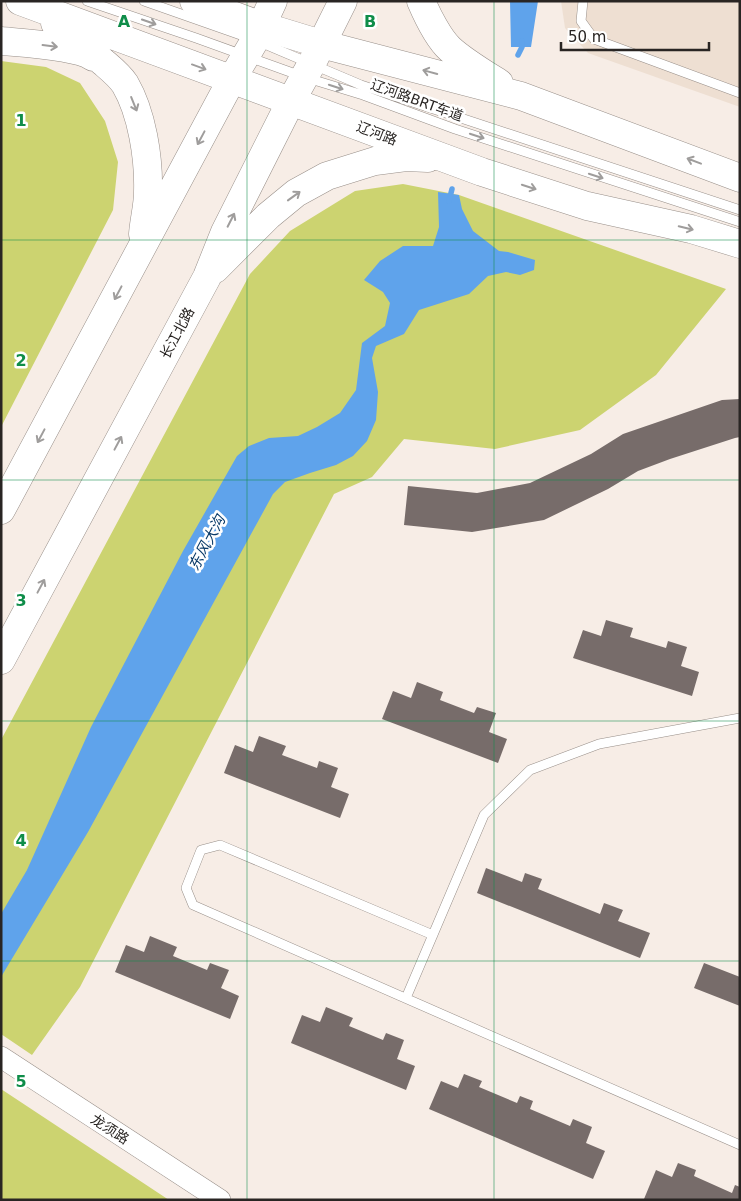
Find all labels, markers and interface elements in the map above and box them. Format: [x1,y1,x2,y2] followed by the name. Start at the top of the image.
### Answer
[118,12,131,31] text: A
[364,12,376,31] text: B
[141,18,157,28] one-way arrow
[561,20,708,52] scale bar
[568,28,606,46] text: 50 m
[41,42,57,52] one-way arrow
[191,63,206,72] one-way arrow
[422,67,438,76] one-way arrow
[369,76,465,124] street label: 辽河路BRT车道
[328,82,344,92] one-way arrow
[129,96,139,111] one-way arrow
[15,111,27,130] text: 1
[355,118,399,148] street label: 辽河路
[196,130,206,145] one-way arrow
[469,132,485,142] one-way arrow
[687,156,702,165] one-way arrow
[587,171,603,181] one-way arrow
[520,183,536,192] one-way arrow
[286,190,300,201] one-way arrow
[227,213,236,228] one-way arrow
[677,224,693,234] one-way arrow
[112,285,122,300] one-way arrow
[157,305,197,361] street label: 长江北路
[15,351,27,370] text: 2
[36,429,46,444] one-way arrow
[114,436,123,451] one-way arrow
[185,511,230,574] water label: 东风大沟
[37,579,46,594] one-way arrow
[15,591,27,610] text: 3
[15,831,27,850] text: 4
[15,1072,27,1091] text: 5
[88,1111,132,1147] street label: 龙须路

